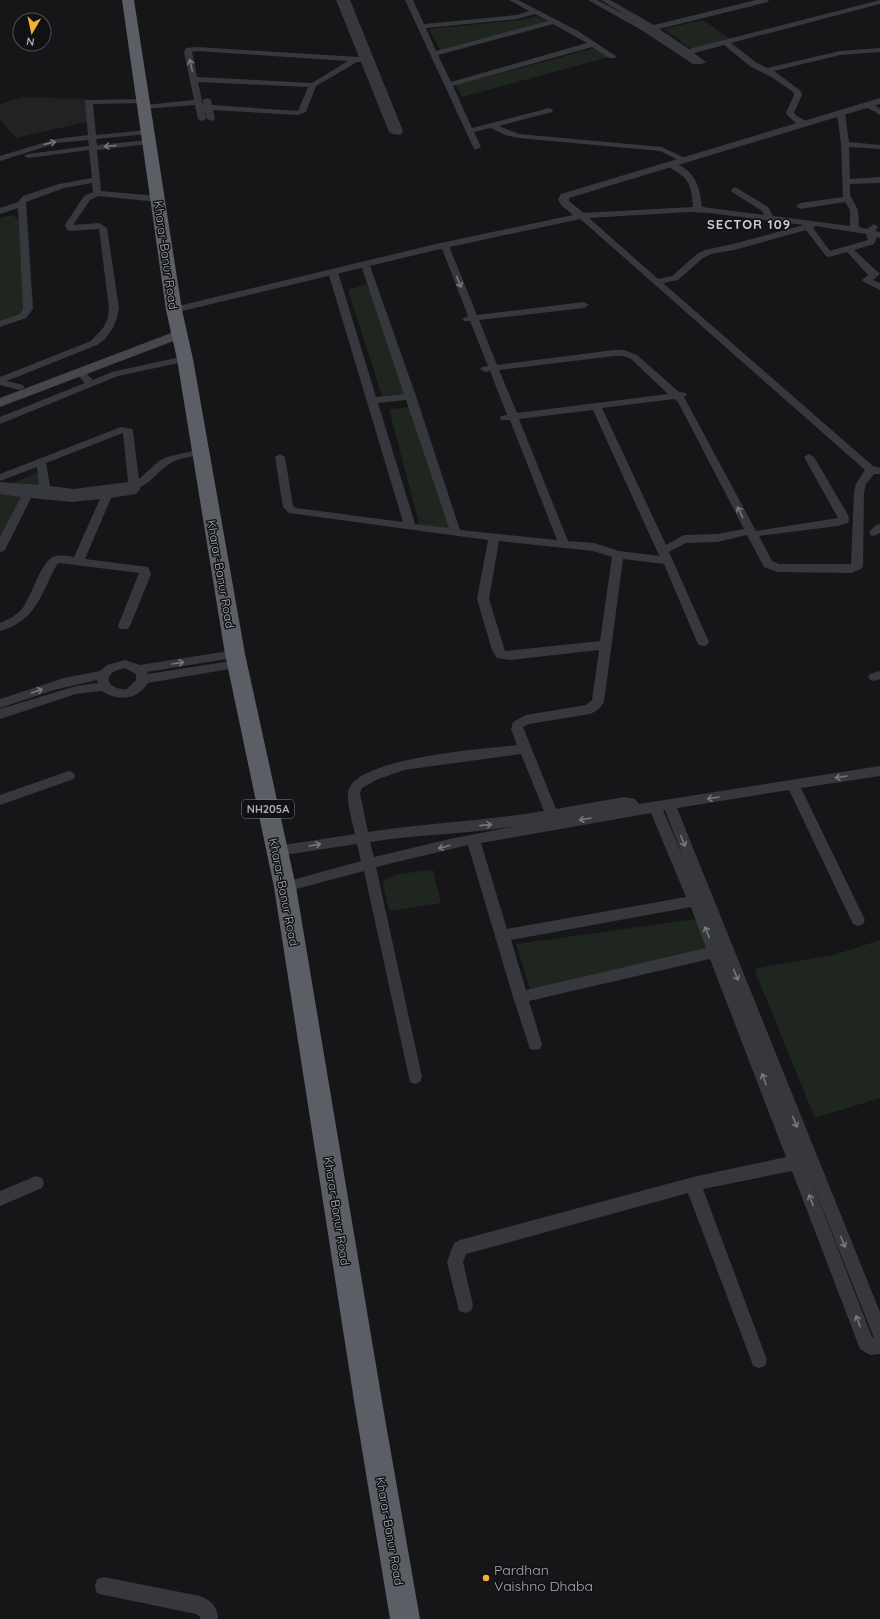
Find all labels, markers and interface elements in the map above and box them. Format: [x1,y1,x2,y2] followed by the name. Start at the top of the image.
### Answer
[12,12,52,52] north arrow
[25,34,36,49] text: N
[186,59,194,72] one-way arrow
[43,138,56,146] one-way arrow
[104,142,117,150] one-way arrow
[151,200,181,310] street label: Kharar-Banur Road
[707,216,791,232] district label: SECTOR 109
[456,275,464,287] one-way arrow
[735,506,743,518] one-way arrow
[204,519,238,629] street label: Kharar-Banur Road
[171,659,184,667] one-way arrow
[31,687,43,695] one-way arrow
[835,773,848,781] one-way arrow
[707,794,720,802] one-way arrow
[242,800,294,818] road number: NH205A
[579,816,592,824] one-way arrow
[479,821,492,828] one-way arrow
[680,835,687,847] one-way arrow
[266,837,302,947] street label: Kharar-Banur Road
[308,841,321,849] one-way arrow
[437,843,450,851] one-way arrow
[702,926,710,938] one-way arrow
[733,968,741,980] one-way arrow
[759,1074,767,1086] one-way arrow
[791,1115,799,1127] one-way arrow
[321,1156,353,1266] street label: Kharar-Banur Road
[806,1195,814,1207] one-way arrow
[840,1236,848,1248] one-way arrow
[854,1316,861,1328] one-way arrow
[373,1476,407,1586] street label: Kharar-Banur Road
[494,1561,593,1595] place label: Pardhan Vaishno Dhaba
[481,1573,491,1583] marker: Pardhan Vaishno Dhaba

